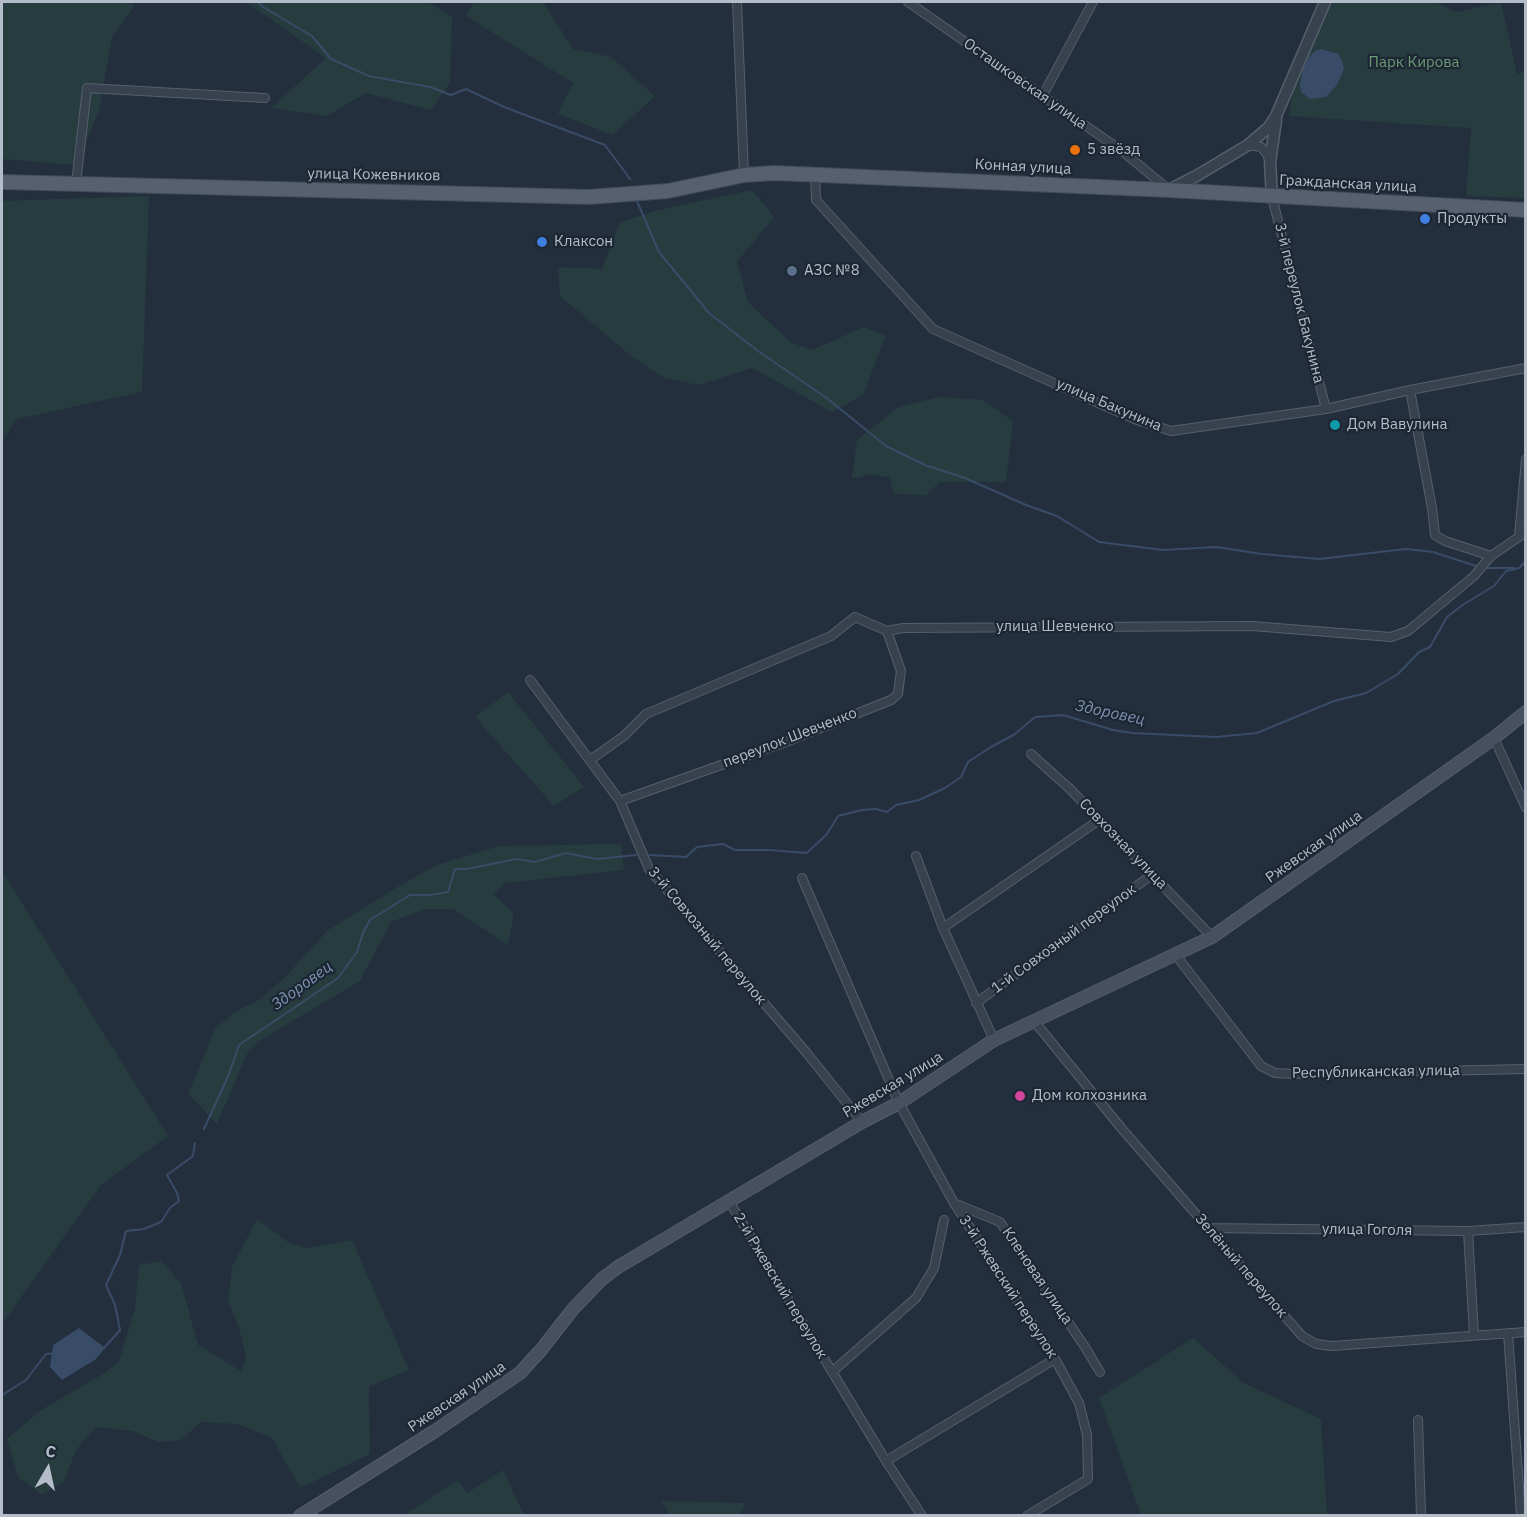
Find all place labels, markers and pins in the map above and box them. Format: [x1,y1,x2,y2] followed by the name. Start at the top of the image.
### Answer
[1087,141,1140,159] place label: 5 звёзд
[1068,143,1082,157] marker: 5 звёзд
[1437,210,1507,228] place label: Продукты
[1418,212,1432,226] marker: Продукты
[554,233,613,251] place label: Клаксон
[535,235,549,249] marker: Клаксон
[804,262,860,280] place label: АЗС №8
[785,264,799,278] marker: АЗС №8
[1347,416,1448,434] place label: Дом Вавулина
[1328,418,1342,432] marker: Дом Вавулина
[1032,1087,1147,1105] place label: Дом колхозника
[1013,1089,1027,1103] marker: Дом колхозника

